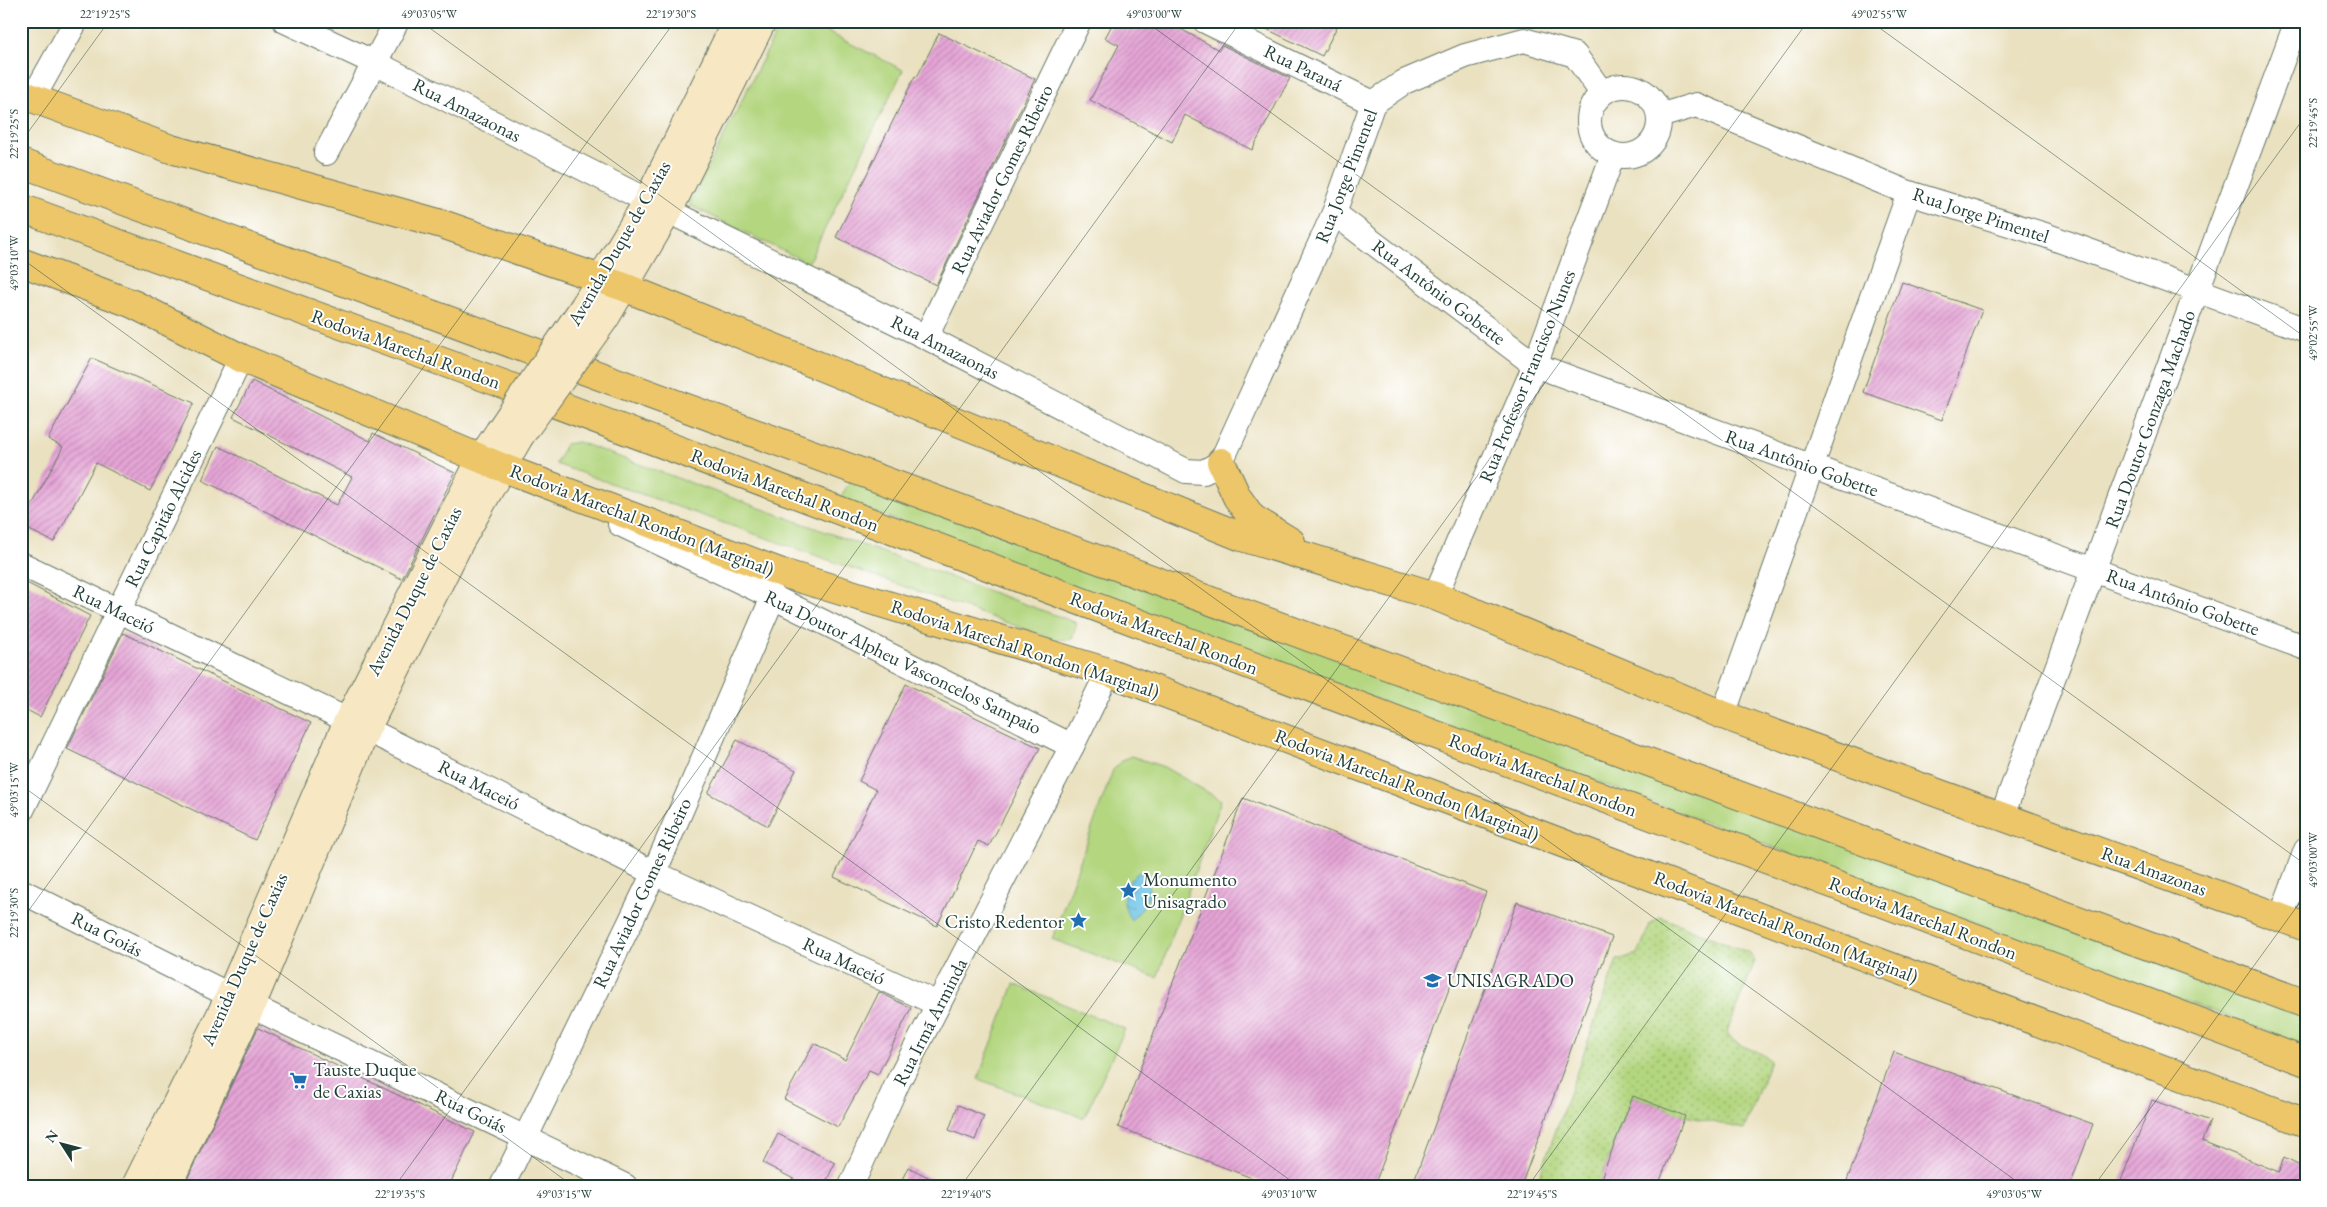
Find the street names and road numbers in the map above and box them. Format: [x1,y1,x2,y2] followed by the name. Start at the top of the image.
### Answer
[1260,38,1346,98] street label: Rua Paraná
[409,72,525,148] street label: Rua Amazaonas
[945,80,1059,278] street label: Rua Aviador Gomes Ribeiro
[1309,105,1383,247] street label: Rua Jorge Pimentel
[561,156,676,331] street label: Avenida Duque de Caxias
[1910,181,2053,249] street label: Rua Jorge Pimentel
[1367,234,1511,350] street label: Rua Antônio Gobette
[1473,266,1581,486] street label: Rua Professor Francisco Nunes
[308,303,504,395] street label: Rodovia Marechal Rondon
[2099,307,2201,531] street label: Rua Doutor Gonzaga Machado
[887,309,1003,385] street label: Rua Amazaonas
[1722,424,1882,502] street label: Rua Antônio Gobette
[687,443,883,537] street label: Rodovia Marechal Rondon
[119,445,207,591] street label: Rua Capitão Alcides
[506,458,778,582] street label: Rodovia Marechal Rondon (Marginal)
[360,502,468,681] street label: Avenida Duque de Caxias
[2103,563,2263,641] street label: Rua Antônio Gobette
[69,578,159,640] street label: Rua Maceió
[761,584,1045,740] street label: Rua Doutor Alpheu Vasconcelos Sampaio
[1066,586,1262,680] street label: Rodovia Marechal Rondon
[888,594,1162,704] street label: Rodovia Marechal Rondon (Marginal)
[1271,723,1543,847] street label: Rodovia Marechal Rondon (Marginal)
[1445,728,1641,822] street label: Rodovia Marechal Rondon
[434,754,524,816] street label: Rua Maceió
[587,794,697,992] street label: Rua Aviador Gomes Ribeiro
[2098,840,2210,902] street label: Rua Amazonas
[1650,865,1922,989] street label: Rodovia Marechal Rondon (Marginal)
[194,869,293,1050] street label: Avenida Duque de Caxias
[1825,871,2021,965] street label: Rodovia Marechal Rondon
[67,905,147,963] street label: Rua Goiás
[799,931,889,991] street label: Rua Maceió
[887,954,973,1090] street label: Rua Irmã Arminda
[431,1083,511,1139] street label: Rua Goiás

